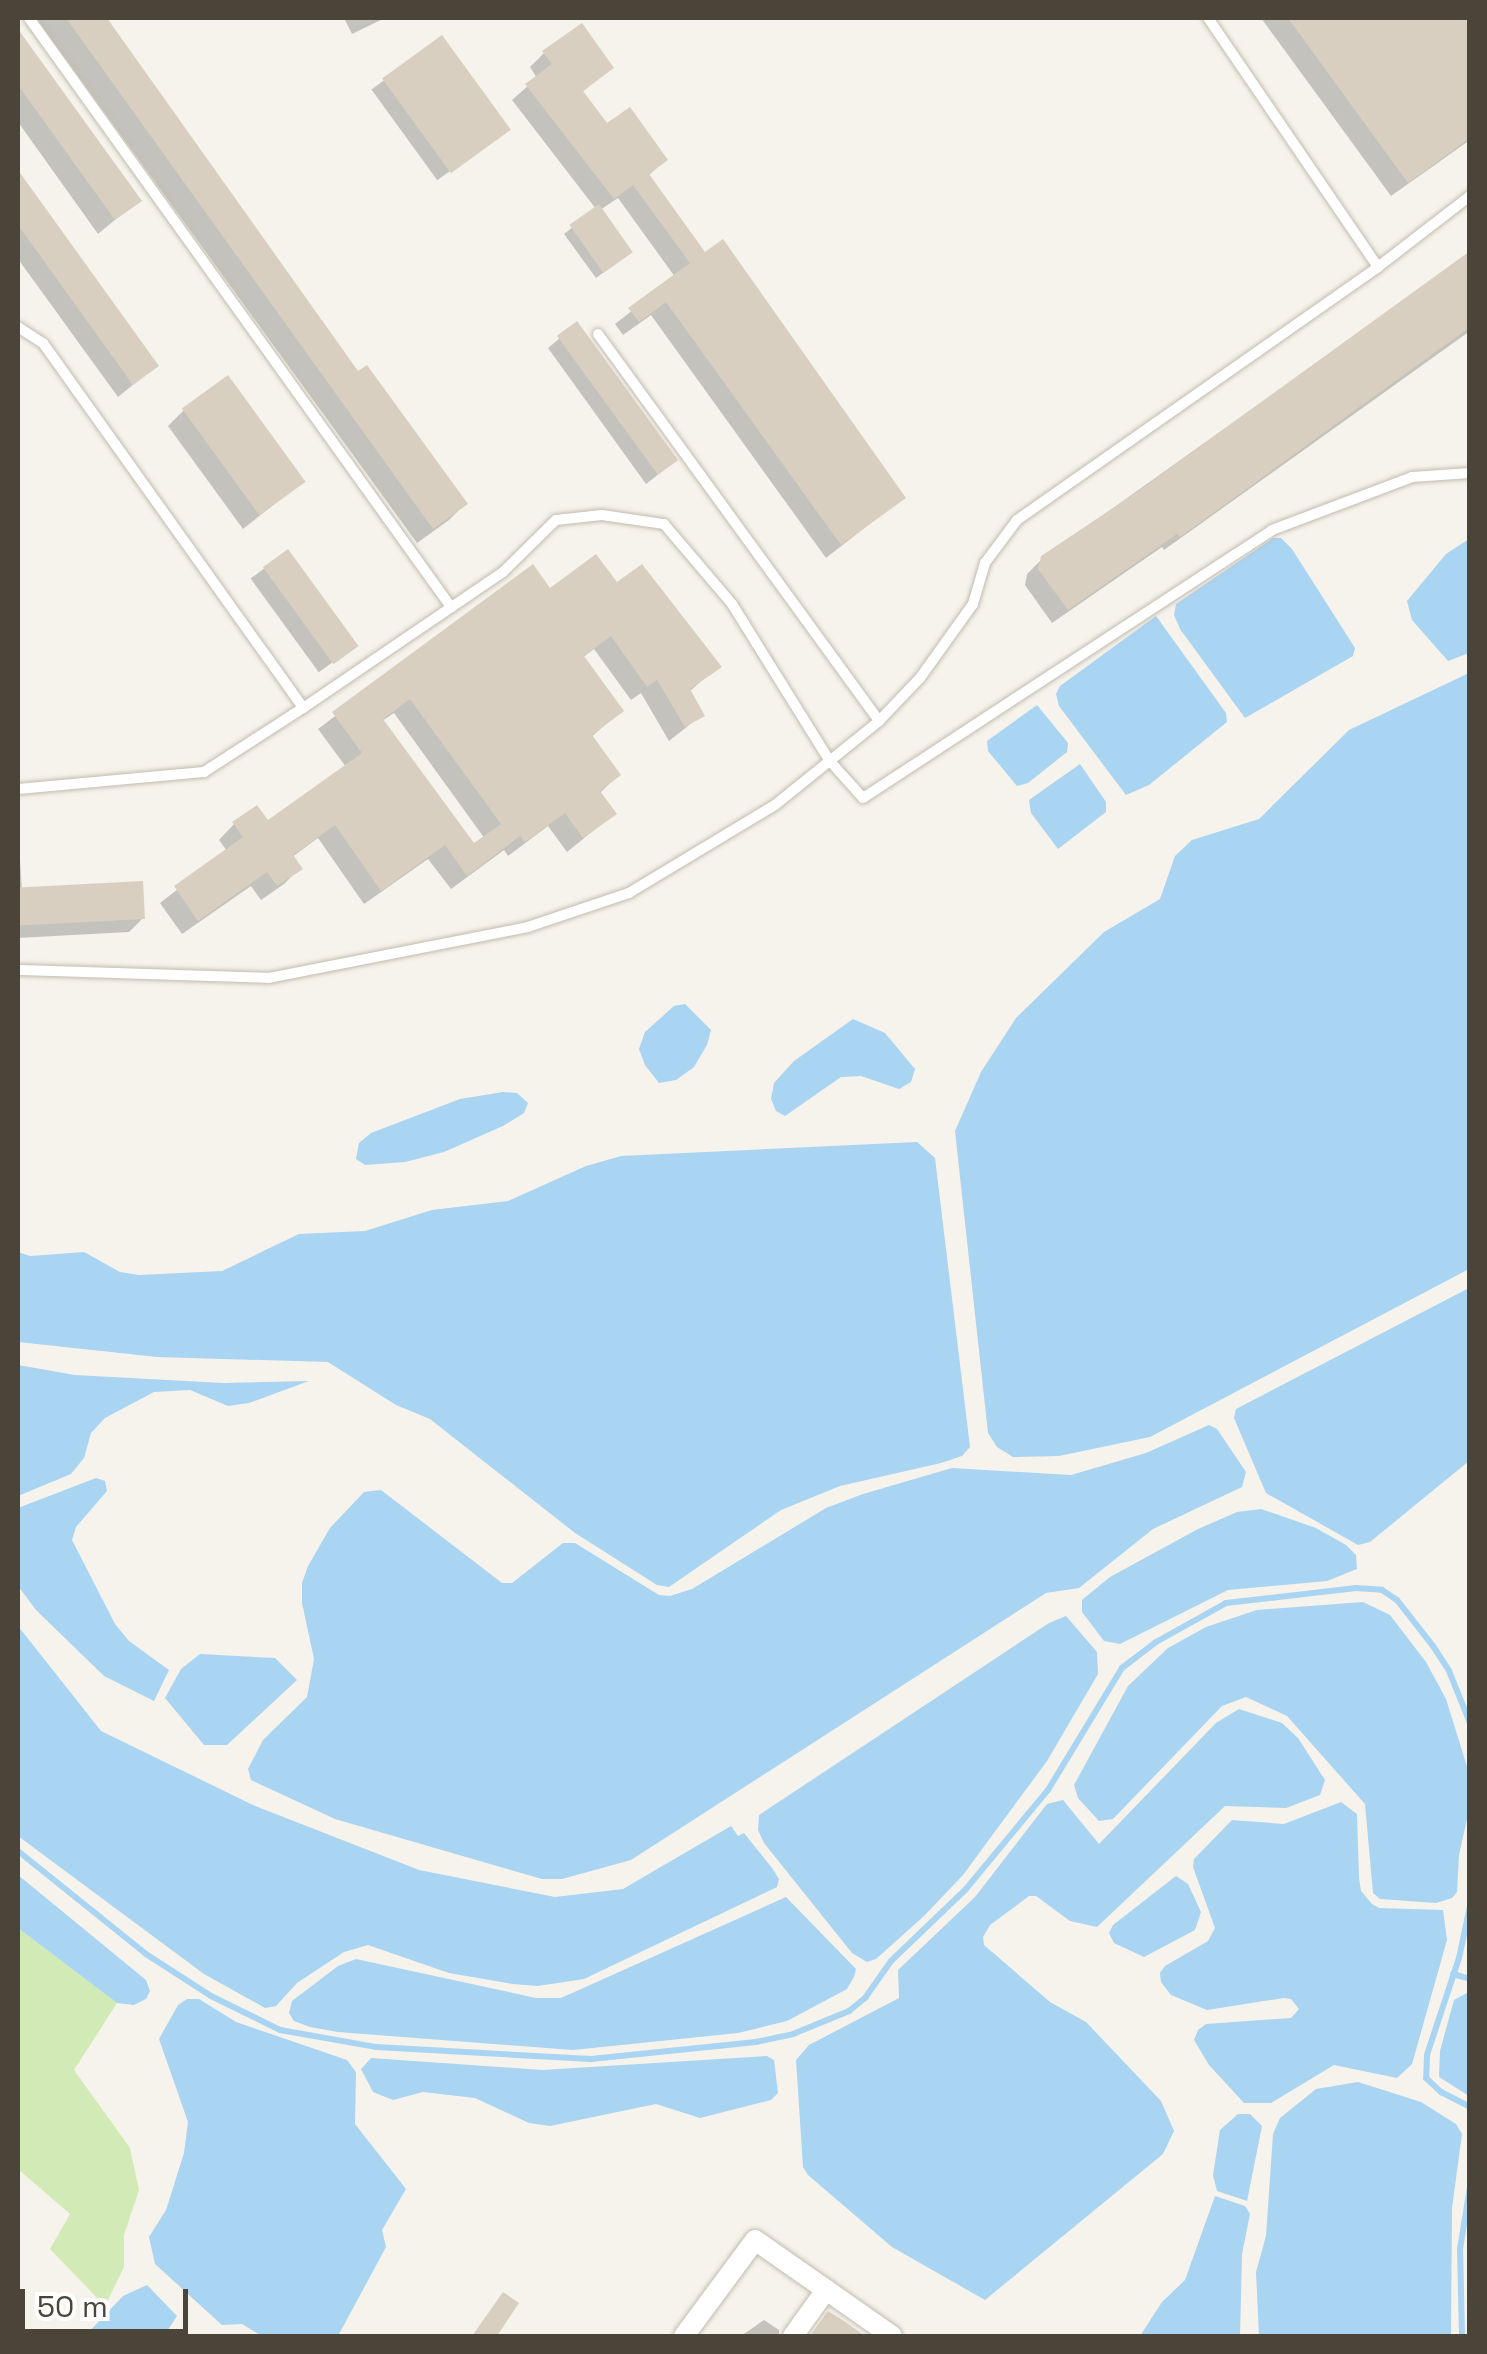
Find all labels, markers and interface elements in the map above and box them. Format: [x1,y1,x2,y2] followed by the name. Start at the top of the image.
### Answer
[25,2269,192,2331] scale bar
[37,2287,108,2326] text: 50 m

